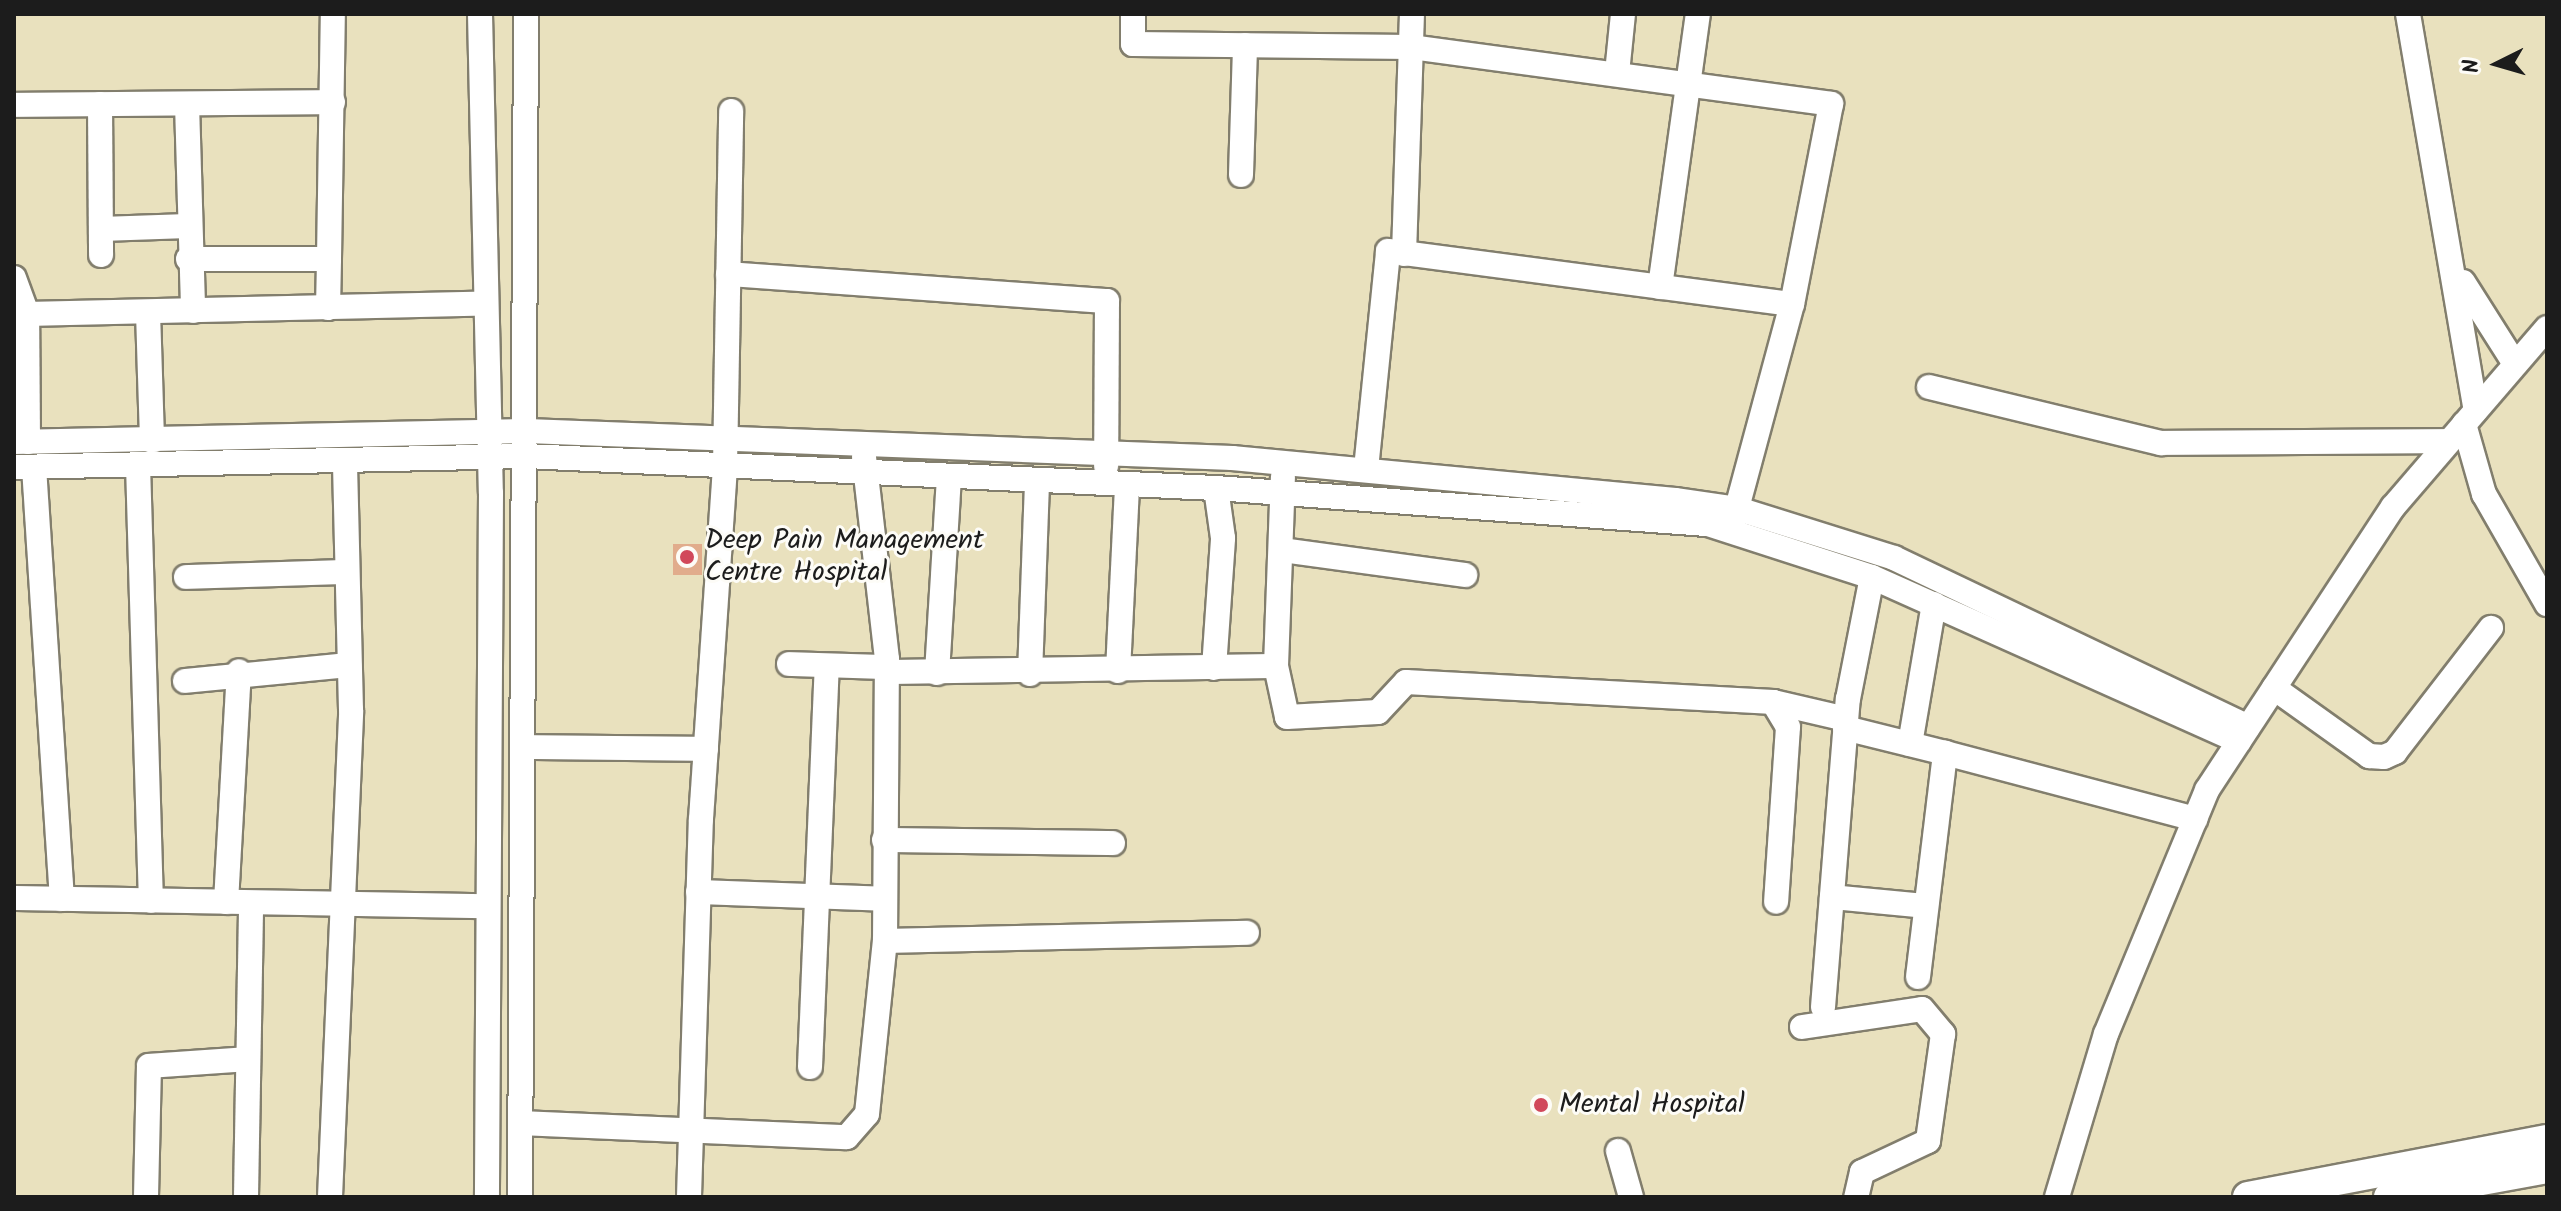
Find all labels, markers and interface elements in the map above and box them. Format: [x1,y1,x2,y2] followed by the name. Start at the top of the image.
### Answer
[2457,24,2537,104] north arrow
[2455,58,2491,75] text: N
[705,524,984,590] place label: Deep Pain Management Centre Hospital
[676,546,698,568] marker: Deep Pain Management Centre Hospital
[1559,1088,1745,1122] place label: Mental Hospital
[1530,1094,1552,1116] marker: Mental Hospital

